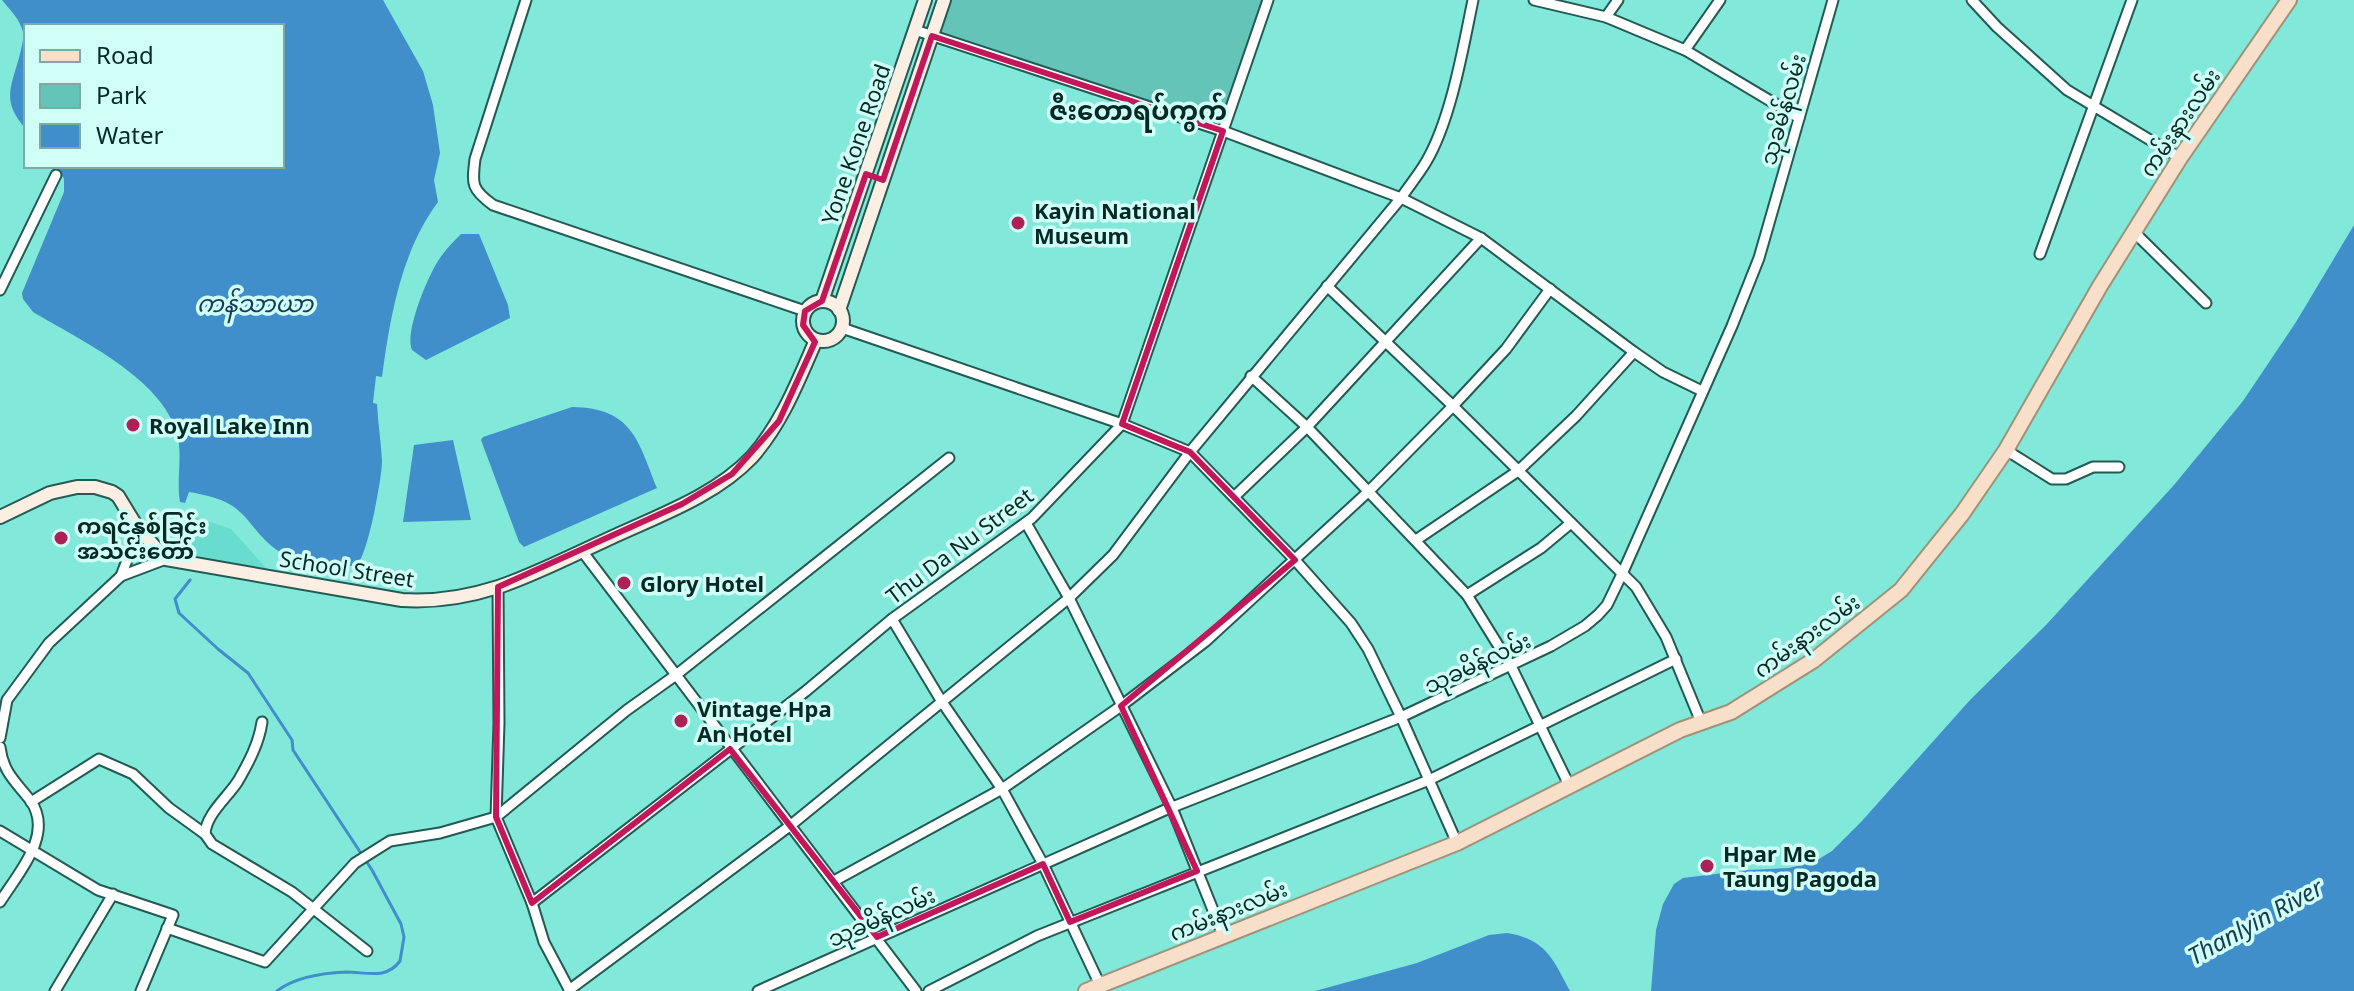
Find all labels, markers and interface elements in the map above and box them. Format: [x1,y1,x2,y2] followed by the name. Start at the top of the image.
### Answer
[24,24,284,168] legend
[96,38,154,71] text: Road
[1752,50,1816,169] street label: သုခမိန်လမ်း
[813,60,897,228] street label: Yone Kone Road
[2132,62,2230,184] street label: ကမ်းနားလမ်း
[96,78,147,111] text: Park
[1049,92,1227,133] district label: ဇီးတောရပ်ကွက်
[96,118,164,151] text: Water
[1034,195,1196,250] place label: Kayin National Museum
[1009,214,1027,232] marker: Kayin National Museum
[197,286,314,324] water label: ကန်သာယာ
[149,410,310,440] place label: Royal Lake Inn
[124,416,142,434] marker: Royal Lake Inn
[879,480,1039,610] street label: Thu Da Nu Street
[77,510,207,565] place label: ကရင်နှစ်ခြင်း အသင်းတော်
[52,529,70,547] marker: ကရင်နှစ်ခြင်း အသင်းတော်
[278,543,416,593] street label: School Street
[640,568,764,598] place label: Glory Hotel
[615,574,633,592] marker: Glory Hotel
[1747,586,1868,687] street label: ကမ်းနားလမ်း
[1419,624,1537,703] street label: သုခမိန်လမ်း
[697,693,832,748] place label: Vintage Hpa An Hotel
[672,712,690,730] marker: Vintage Hpa An Hotel
[1723,838,1877,893] place label: Hpar Me Taung Pagoda
[1698,857,1716,875] marker: Hpar Me Taung Pagoda
[2181,870,2330,972] water label: Thanlyin River
[1165,873,1293,951] street label: ကမ်းနားလမ်း
[823,879,941,957] street label: သုခမိန်လမ်း

